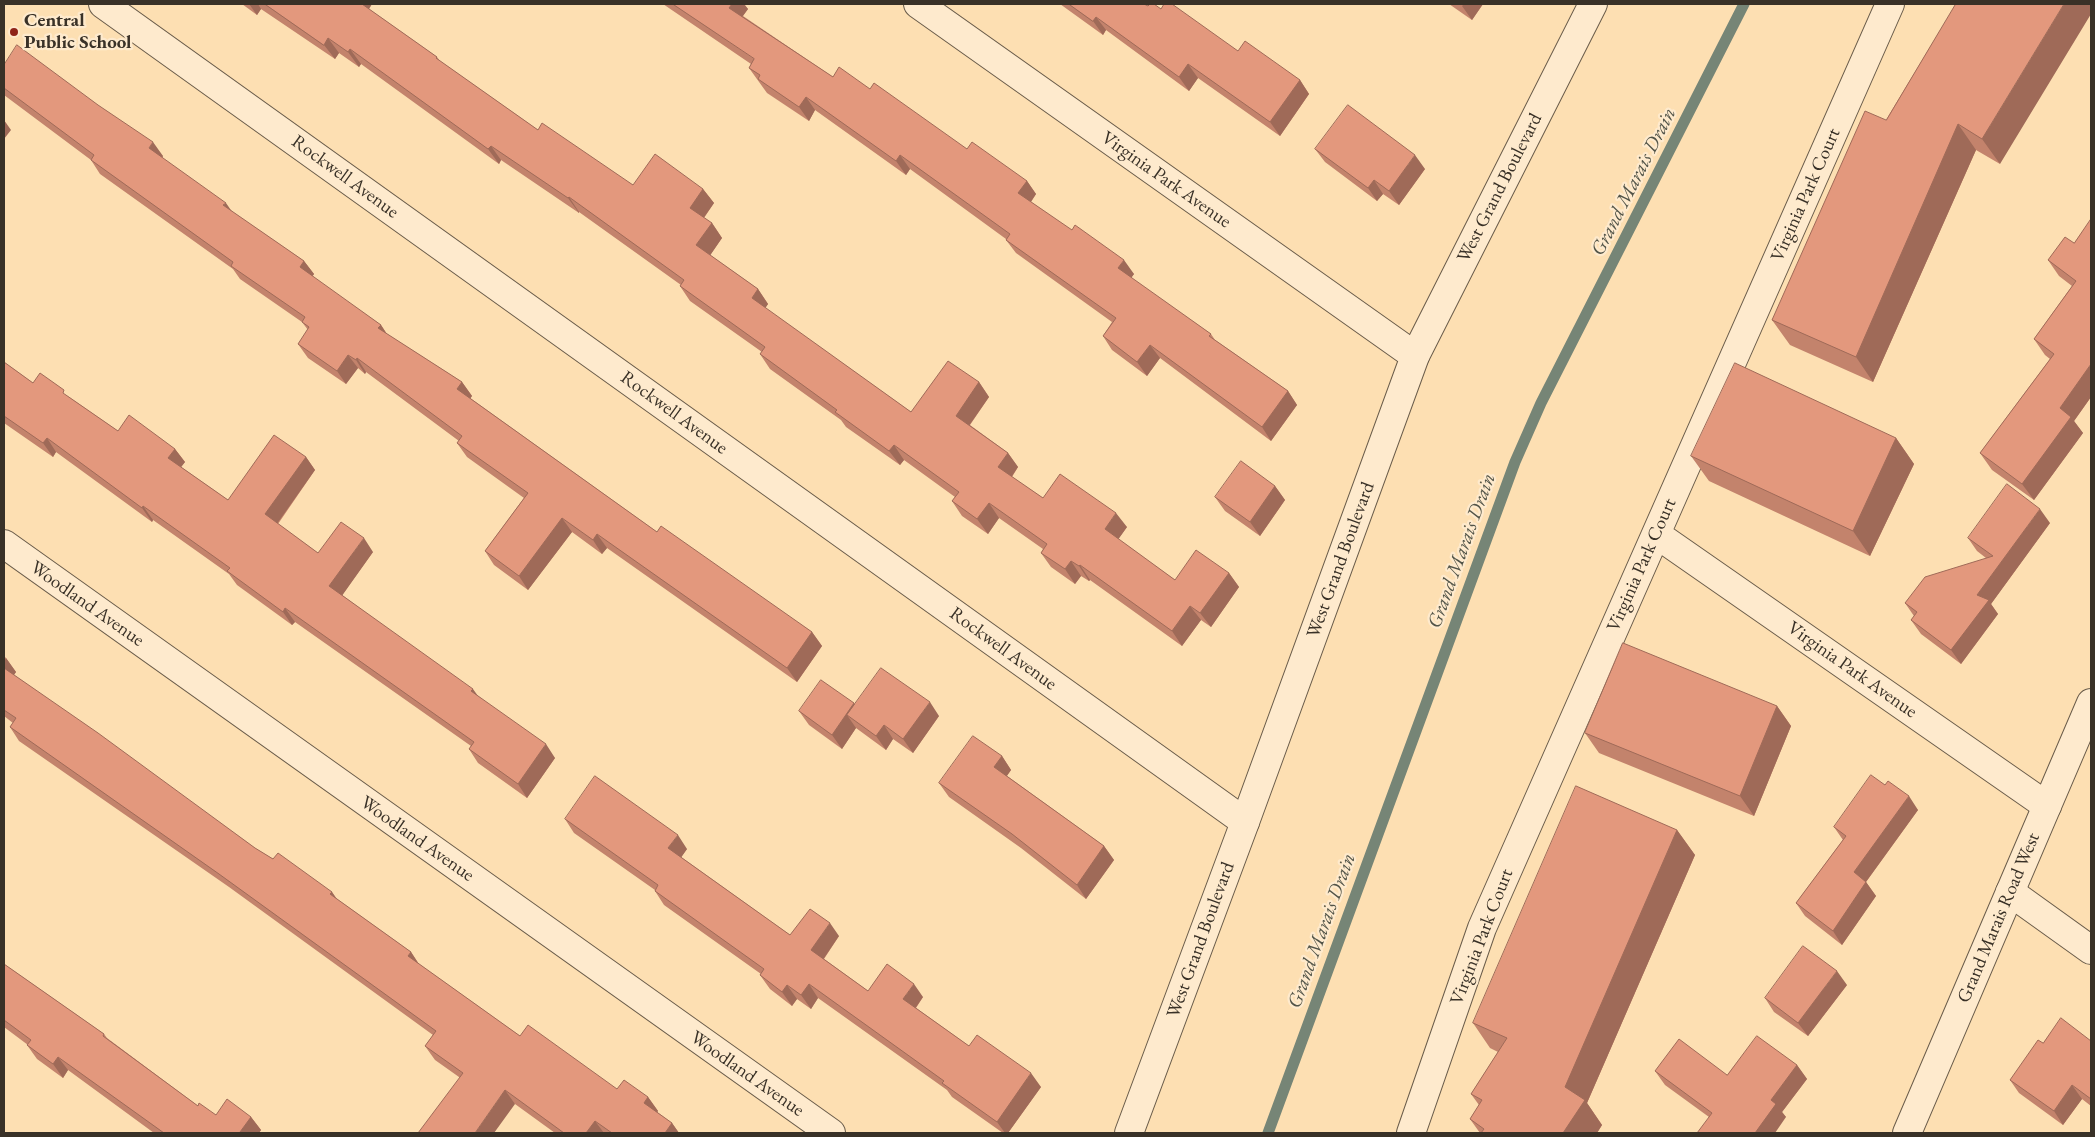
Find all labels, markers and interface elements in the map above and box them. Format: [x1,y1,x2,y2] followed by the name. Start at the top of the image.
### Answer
[24,10,131,54] place label: Central Public School
[8,26,20,38] marker: Central Public School
[1586,104,1682,260] water label: Grand Marais Drain
[1453,110,1547,266] street label: West Grand Boulevard
[1766,125,1846,265] street label: Virginia Park Court
[1097,127,1235,233] street label: Virginia Park Avenue
[287,130,403,224] street label: Rockwell Avenue
[616,366,732,460] street label: Rockwell Avenue
[1423,470,1501,632] water label: Grand Marais Drain
[1302,479,1380,641] street label: West Grand Boulevard
[1602,495,1682,635] street label: Virginia Park Court
[26,556,148,652] street label: Woodland Avenue
[945,602,1061,696] street label: Rockwell Avenue
[1783,617,1921,723] street label: Virginia Park Avenue
[356,791,478,887] street label: Woodland Avenue
[1953,829,2045,1007] street label: Grand Marais Road West
[1283,850,1361,1012] water label: Grand Marais Drain
[1162,859,1240,1021] street label: West Grand Boulevard
[1446,866,1518,1008] street label: Virginia Park Court
[686,1026,808,1122] street label: Woodland Avenue

